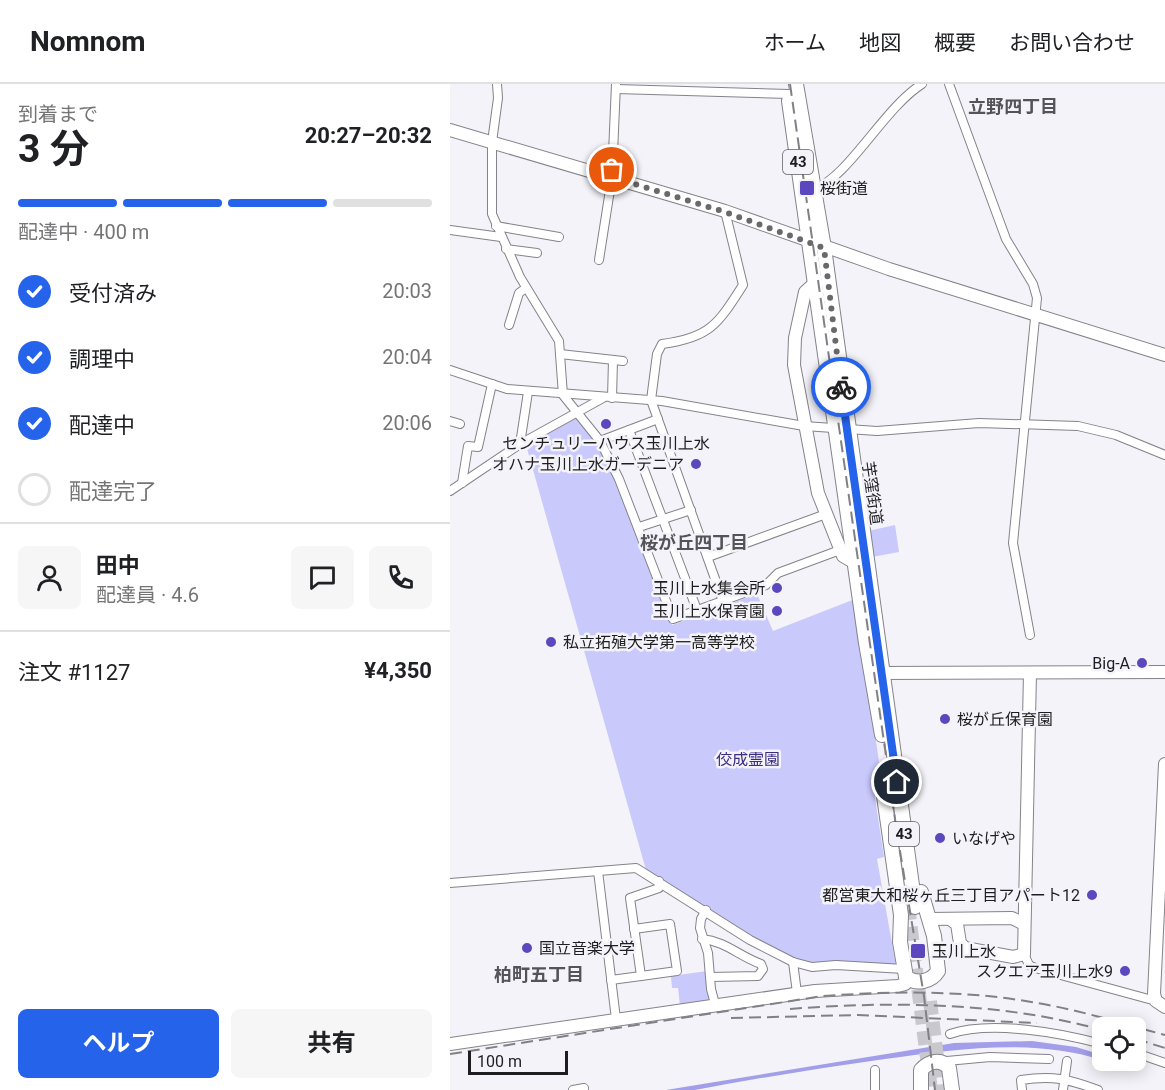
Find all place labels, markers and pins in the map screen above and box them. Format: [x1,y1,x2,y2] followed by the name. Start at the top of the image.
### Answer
[586,144,637,195] pin
[798,179,816,197] marker: 桜街道
[820,179,868,198] place label: 桜街道
[599,417,613,431] marker: センチュリーハウス玉川上水
[502,434,710,453] place label: センチュリーハウス玉川上水
[492,455,684,474] place label: オハナ玉川上水ガーデニア
[689,457,703,471] marker: オハナ玉川上水ガーデニア
[653,579,765,598] place label: 玉川上水集会所
[770,581,784,595] marker: 玉川上水集会所
[653,602,765,621] place label: 玉川上水保育園
[770,604,784,618] marker: 玉川上水保育園
[563,633,755,652] place label: 私立拓殖大学第一高等学校
[544,635,558,649] marker: 私立拓殖大学第一高等学校
[1092,654,1131,673] place label: Big-A
[1135,656,1149,670] marker: Big-A
[957,710,1053,729] place label: 桜が丘保育園
[938,712,952,726] marker: 桜が丘保育園
[871,756,922,807] pin
[952,829,1016,848] place label: いなげや
[933,831,947,845] marker: いなげや
[822,886,1080,905] place label: 都営東大和桜ヶ丘三丁目アパート12
[1085,888,1099,902] marker: 都営東大和桜ヶ丘三丁目アパート12
[539,939,635,958] place label: 国立音楽大学
[520,941,534,955] marker: 国立音楽大学
[909,942,927,960] marker: 玉川上水
[932,942,996,961] place label: 玉川上水
[976,962,1113,981] place label: スクエア玉川上水9
[1118,964,1132,978] marker: スクエア玉川上水9

